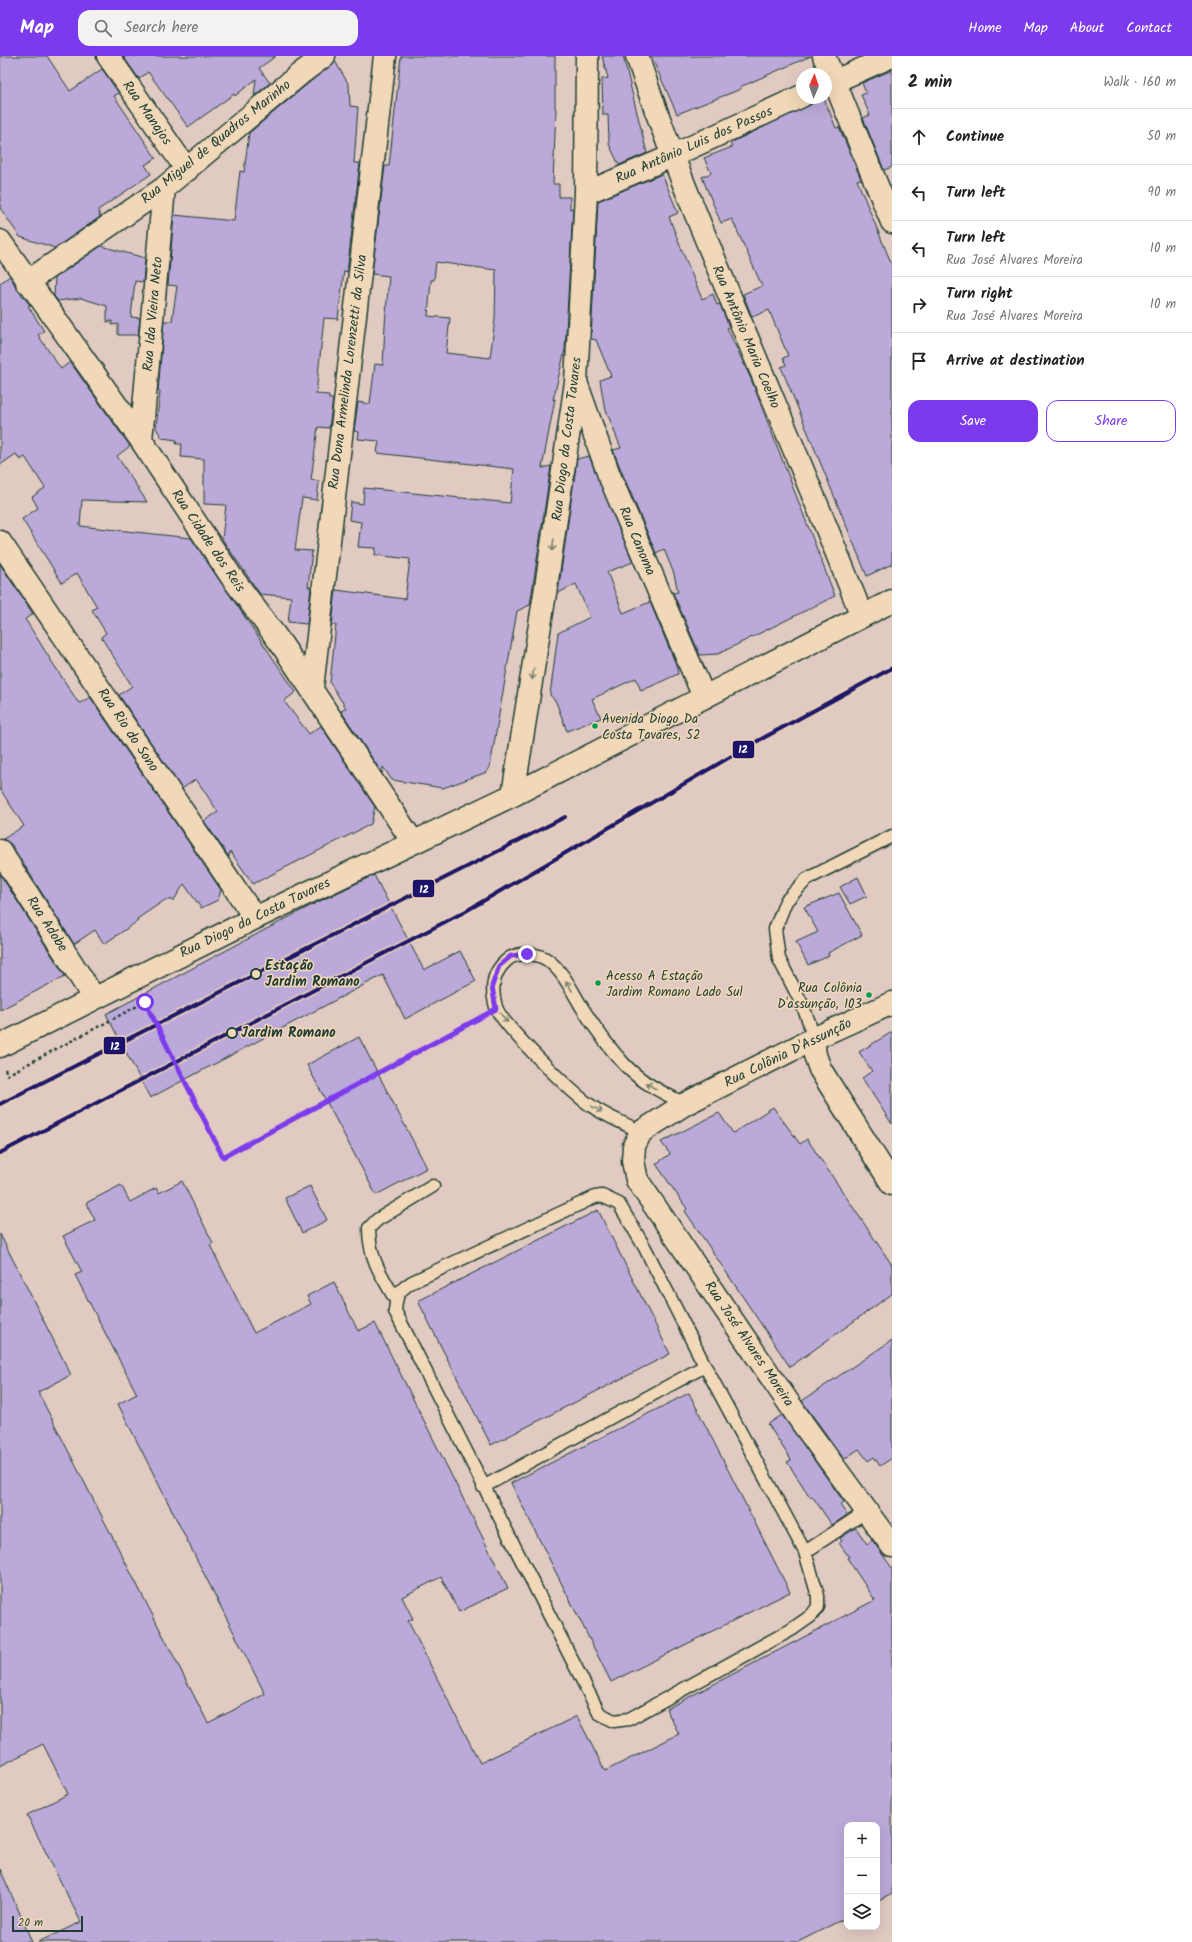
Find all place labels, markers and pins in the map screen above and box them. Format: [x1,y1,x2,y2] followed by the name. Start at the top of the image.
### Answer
[602,709,701,746] place label: Avenida Diogo Da Costa Tavares, 52
[590,721,600,731] marker: Avenida Diogo Da Costa Tavares, 52
[265,955,360,993] place label: Estação Jardim Romano
[606,966,743,1003] place label: Acesso A Estação Jardim Romano Lado Sul
[250,968,262,980] marker: Estação Jardim Romano
[593,978,603,988] marker: Acesso A Estação Jardim Romano Lado Sul
[777,978,862,1015] place label: Rua Colônia D'assunção, 103
[864,990,874,1000] marker: Rua Colônia D'assunção, 103
[241,1022,336,1044] place label: Jardim Romano
[226,1027,238,1039] marker: Jardim Romano

